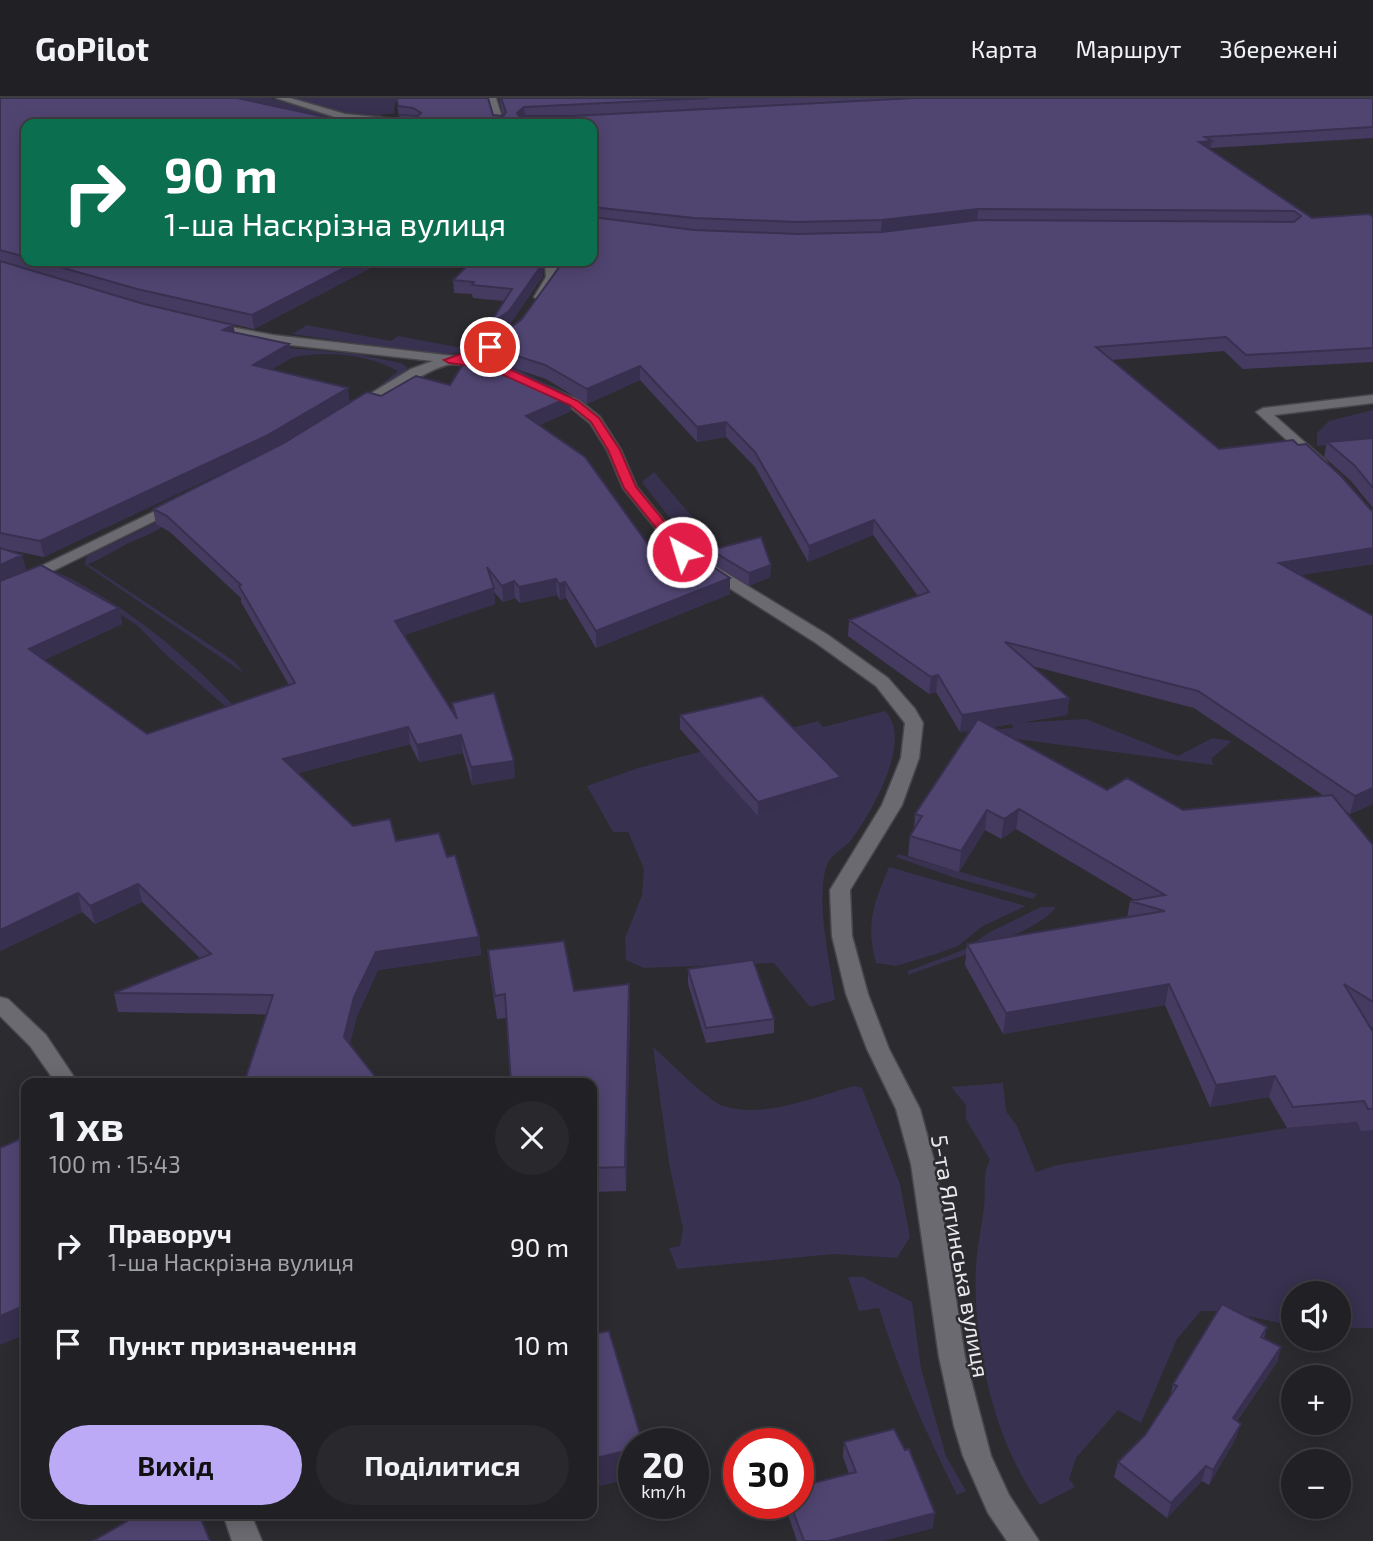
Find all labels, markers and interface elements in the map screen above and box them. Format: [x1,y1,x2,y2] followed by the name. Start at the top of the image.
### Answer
[35,28,149,68] text: GoPilot
[971,34,1037,63] text: Карта
[1075,34,1181,63] text: Маршрут
[1219,34,1338,63] text: Збережені
[164,144,278,203] text: 90 m
[49,147,140,238] icon: right
[164,204,506,242] text: 1-ша Наскрізна вулиця
[460,317,520,377] pin
[471,328,509,366] icon: arrive
[645,515,719,589] position arrow
[49,1099,124,1149] text: 1 хв
[495,1101,569,1175] button: close
[925,1132,996,1380] street label: 5-та Ялтинська вулиця
[49,1150,181,1178] text: 100 m · 15:43
[108,1217,232,1248] text: Праворуч
[49,1227,87,1265] icon: right
[510,1231,569,1262] text: 90 m
[108,1248,354,1276] text: 1-ша Наскрізна вулиця
[1281,1281,1351,1519] map controls
[1281,1281,1351,1351] button: sound
[49,1325,87,1363] icon: arrive
[108,1329,357,1360] text: Пункт призначення
[514,1329,569,1360] text: 10 m
[1281,1365,1351,1435] button: +
[49,1425,302,1505] button: Вихід
[316,1425,569,1505] button: Поділитися
[723,1428,814,1519] speed limit sign: 30
[642,1443,685,1485] text: 20
[1281,1449,1351,1519] button: −
[641,1480,686,1502] text: km/h

